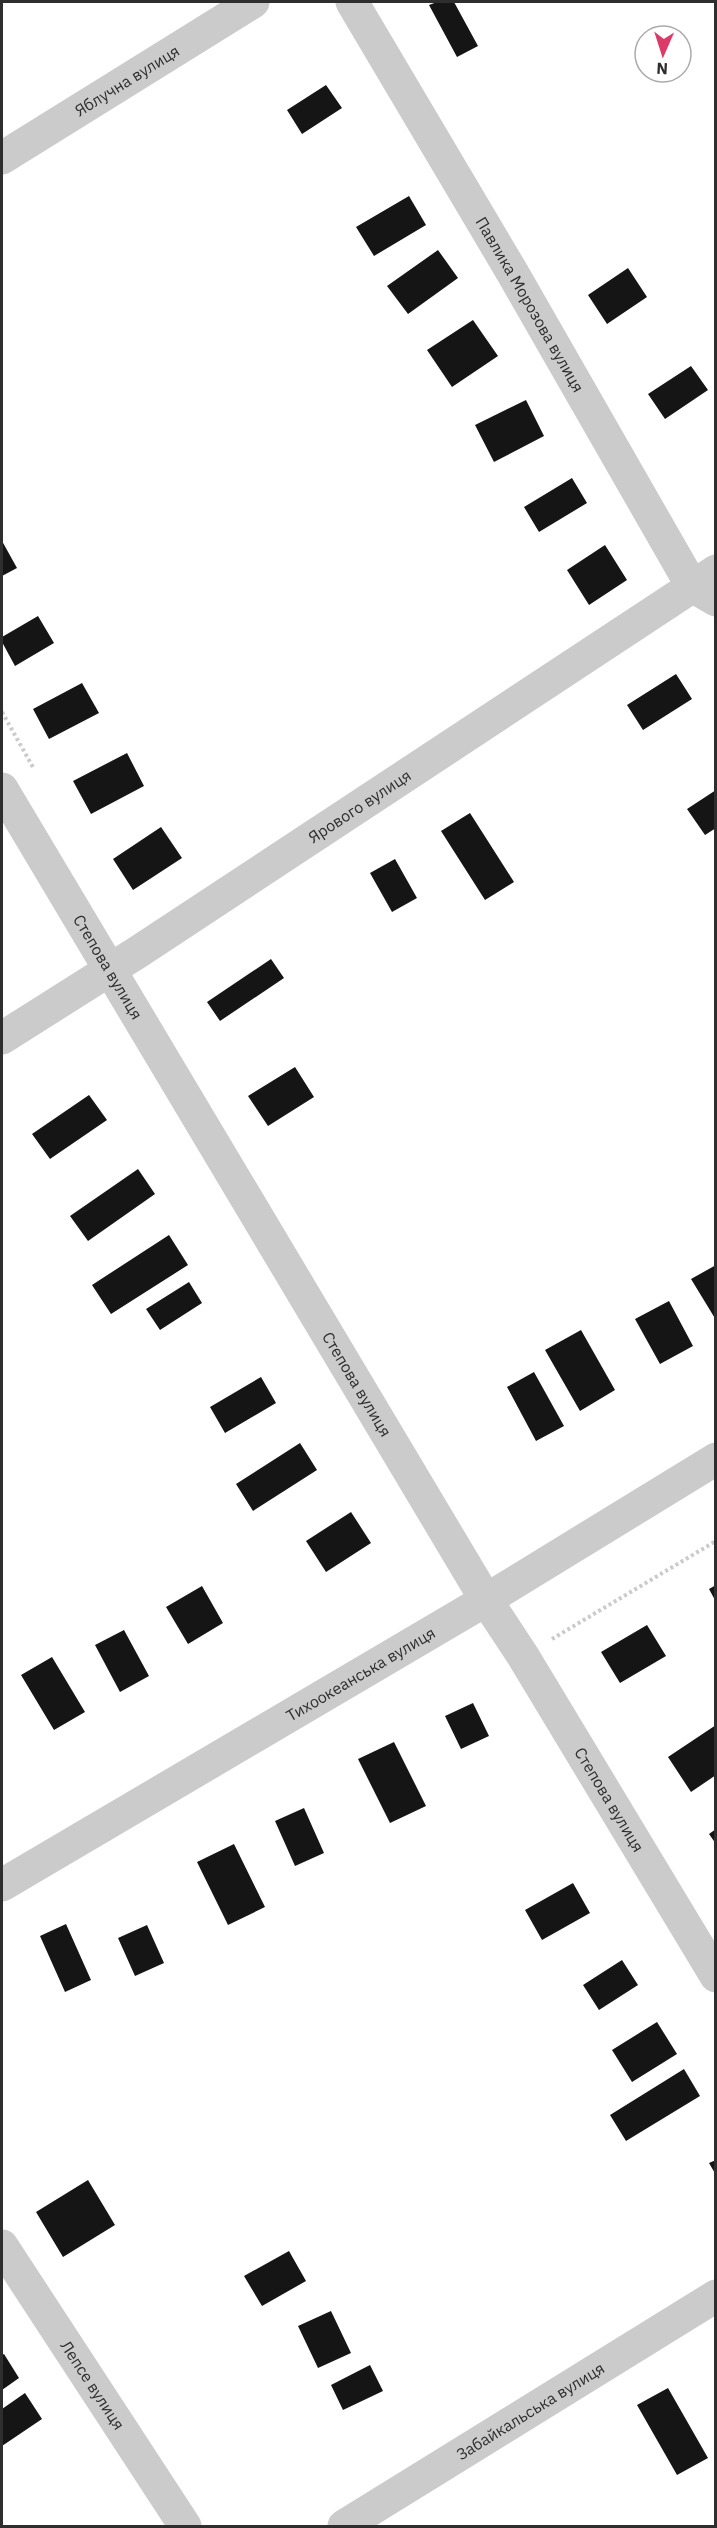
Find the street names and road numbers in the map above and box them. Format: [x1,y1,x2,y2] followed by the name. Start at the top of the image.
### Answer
[71,40,183,121] street label: Яблучна вулиця
[472,213,589,396] street label: Павлика Морозова вулиця
[304,765,415,847] street label: Ярового вулиця
[69,911,147,1023] street label: Степова вулиця
[318,1328,396,1440] street label: Степова вулиця
[282,1622,439,1726] street label: Тихоокеанська вулиця
[570,1743,649,1855] street label: Степова вулиця
[56,2337,129,2433] street label: Лепсе вулиця
[453,2358,608,2464] street label: Забайкальська вулиця

